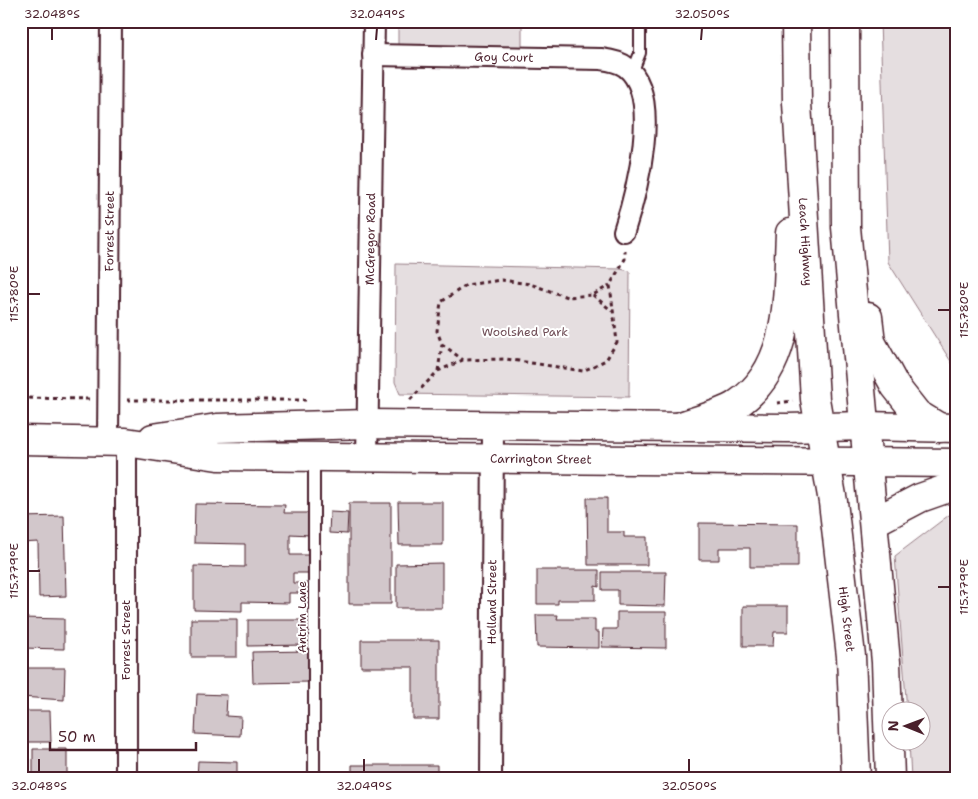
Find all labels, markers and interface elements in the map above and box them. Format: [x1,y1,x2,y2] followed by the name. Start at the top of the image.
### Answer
[24,6,80,22] text: 32.048°S
[349,6,405,22] text: 32.049°S
[674,6,730,22] text: 32.050°S
[474,49,534,66] street label: Goy Court
[101,191,118,271] street label: Forrest Street
[362,192,379,285] street label: McGregor Road
[795,197,816,287] street label: Leach Highway
[6,266,22,322] text: 115.780°E
[956,282,972,338] text: 115.780°E
[482,324,568,340] park label: Woolshed Park
[490,451,592,468] street label: Carrington Street
[6,543,22,599] text: 115.779°E
[956,559,972,615] text: 115.779°E
[484,560,500,644] street label: Holland Street
[294,581,310,653] street label: Antrim Lane
[835,585,858,653] street label: High Street
[118,600,134,680] street label: Forrest Street
[880,702,930,752] north arrow
[50,719,196,751] scale bar
[884,720,902,731] text: N
[58,727,96,747] text: 50 m
[11,778,67,794] text: 32.048°S
[336,778,392,794] text: 32.049°S
[661,778,717,794] text: 32.050°S

